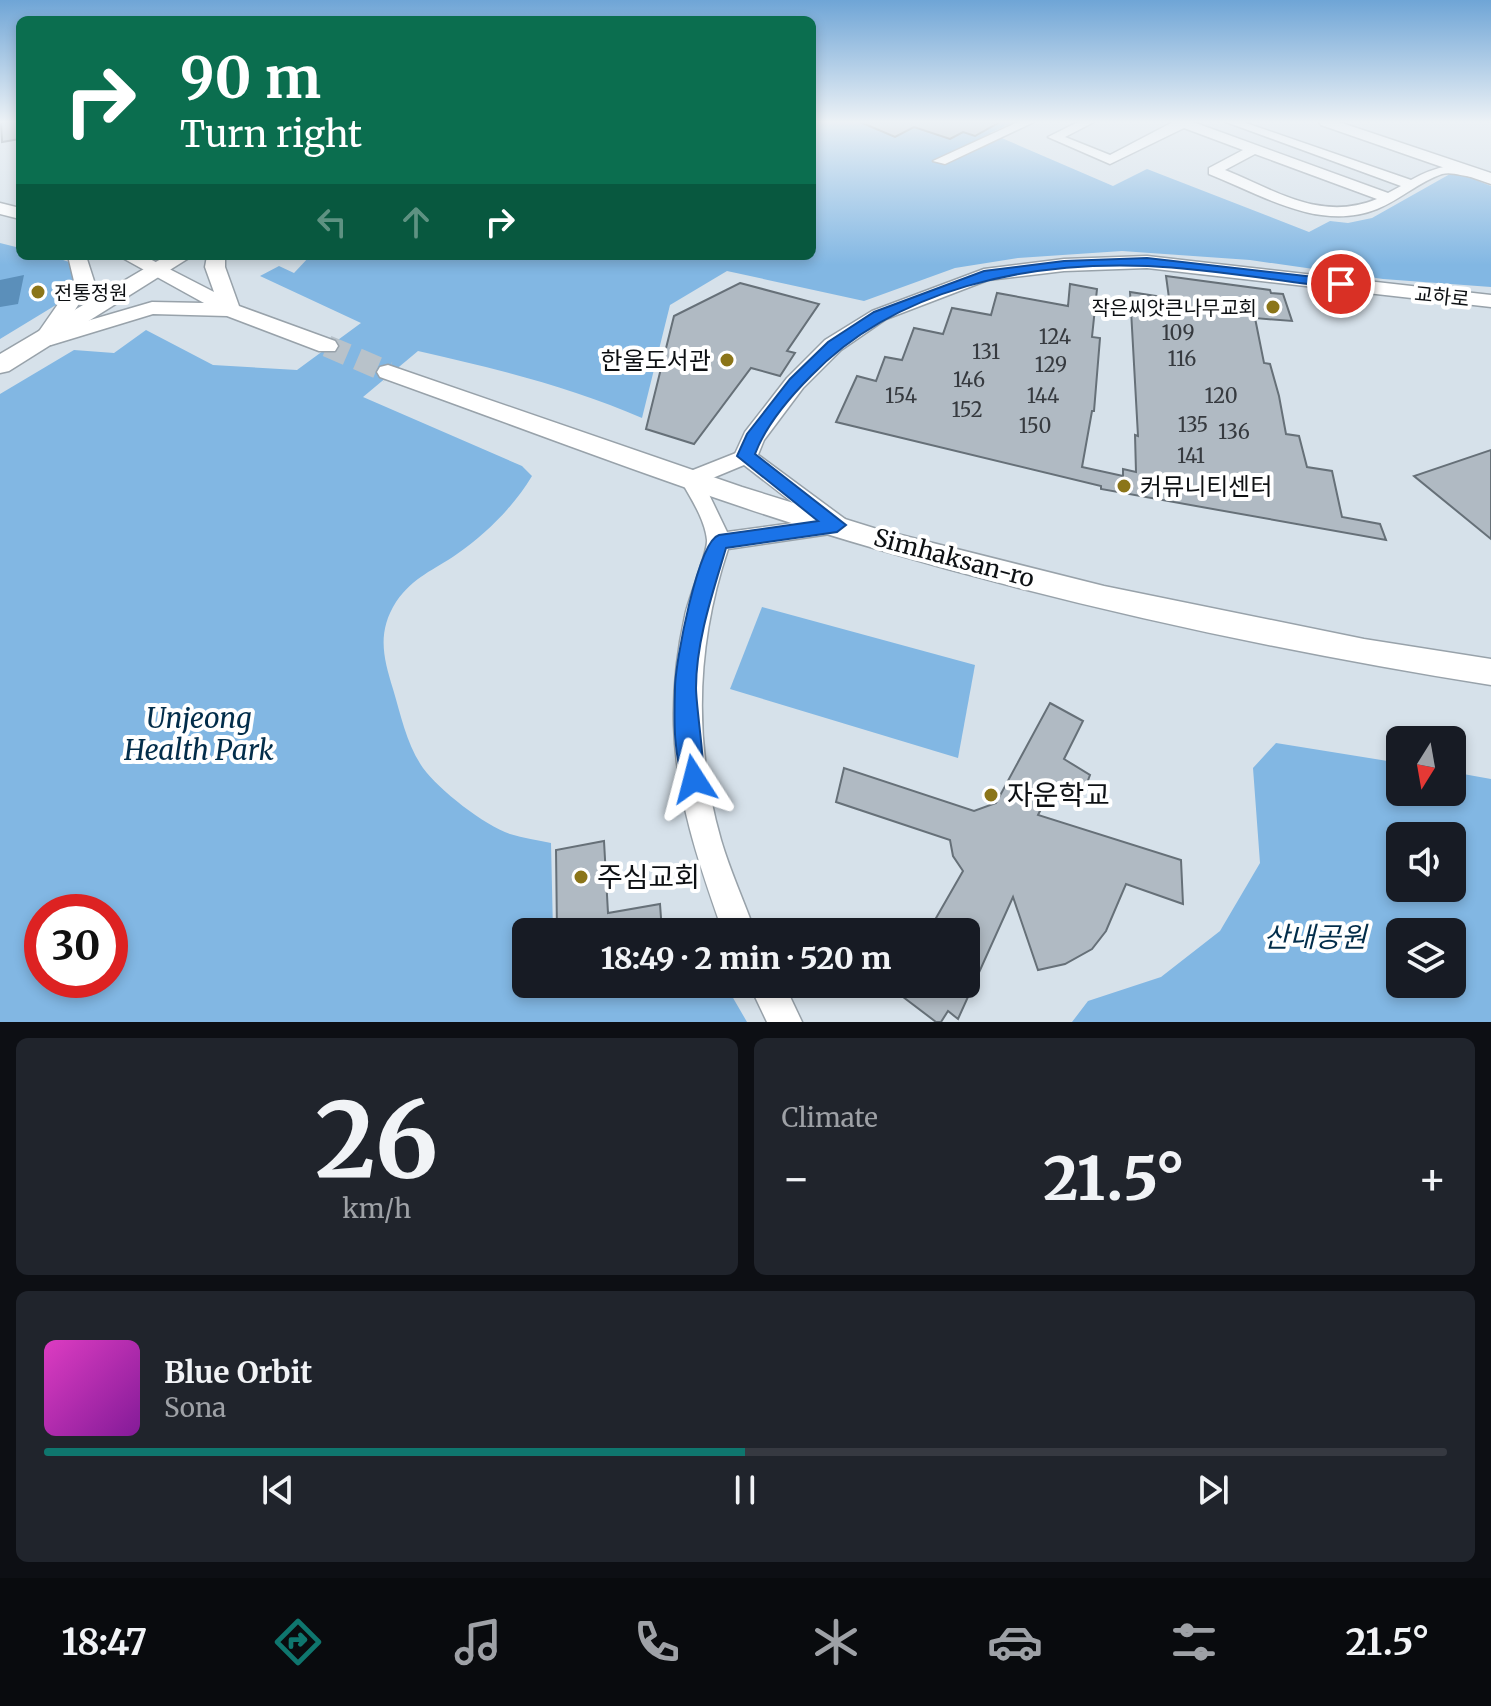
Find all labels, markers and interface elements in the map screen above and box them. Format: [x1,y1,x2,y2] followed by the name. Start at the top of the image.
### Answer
[180,43,321,113] text: 90 m
[48,48,152,152] icon: right
[180,112,362,157] text: Turn right
[310,200,354,244] icon: left
[394,200,438,244] icon: ahead
[478,200,522,244] icon: right
[1307,250,1375,318] pin
[1319,262,1363,306] icon: arrive
[54,280,128,305] place label: 전통정원
[1413,281,1471,311] street label: 교하로
[29,283,47,301] marker: 전통정원
[1091,295,1257,320] place label: 작은씨앗큰나무교회
[1264,298,1282,316] marker: 작은씨앗큰나무교회
[1161,320,1195,345] house number: 109
[1039,324,1071,349] house number: 124
[972,339,1000,364] house number: 131
[601,345,711,376] place label: 한울도서관
[1168,346,1196,371] house number: 116
[718,351,736,369] marker: 한울도서관
[1035,352,1067,377] house number: 129
[953,367,985,392] house number: 146
[885,383,917,408] house number: 154
[1027,383,1059,408] house number: 144
[1204,383,1238,408] house number: 120
[951,397,983,422] house number: 152
[1178,412,1208,437] house number: 135
[1019,413,1051,438] house number: 150
[1218,419,1250,444] house number: 136
[1177,443,1205,468] house number: 141
[1140,471,1272,502] place label: 커뮤니티센터
[1115,477,1133,495] marker: 커뮤니티센터
[870,522,1038,594] street label: Simhaksan-ro
[123,700,274,768] park label: Unjeong Health Park
[1386,726,1466,806] north arrow
[1386,726,1466,998] map controls
[652,737,736,821] position arrow
[1007,777,1110,813] place label: 자운학교
[982,786,1000,804] marker: 자운학교
[1386,822,1466,902] button: sound
[597,859,700,895] place label: 주심교회
[572,868,590,886] marker: 주심교회
[24,894,128,998] speed limit sign: 30
[1386,918,1466,998] button: layers
[1263,919,1369,955] park label: 산내공원
[601,939,891,977] text: 18:49 · 2 min · 520 m
[315,1075,438,1205] text: 26
[782,1101,878,1134] text: Climate
[1043,1141,1185,1216] text: 21.5°
[782,1151,811,1206] text: −
[1418,1151,1447,1206] text: +
[342,1192,411,1225] text: km/h
[164,1353,312,1391] text: Blue Orbit
[164,1391,226,1424] text: Sona
[256,1468,300,1512] icon: previous
[723,1468,767,1512] icon: pause
[1191,1468,1235,1512] icon: next
[270,1614,326,1670] icon: directions
[450,1614,506,1670] icon: music
[629,1614,685,1670] icon: phone
[808,1614,864,1670] icon: climate
[987,1614,1043,1670] icon: car
[1166,1614,1222,1670] icon: filters
[62,1620,147,1665] text: 18:47
[1345,1620,1429,1665] text: 21.5°

